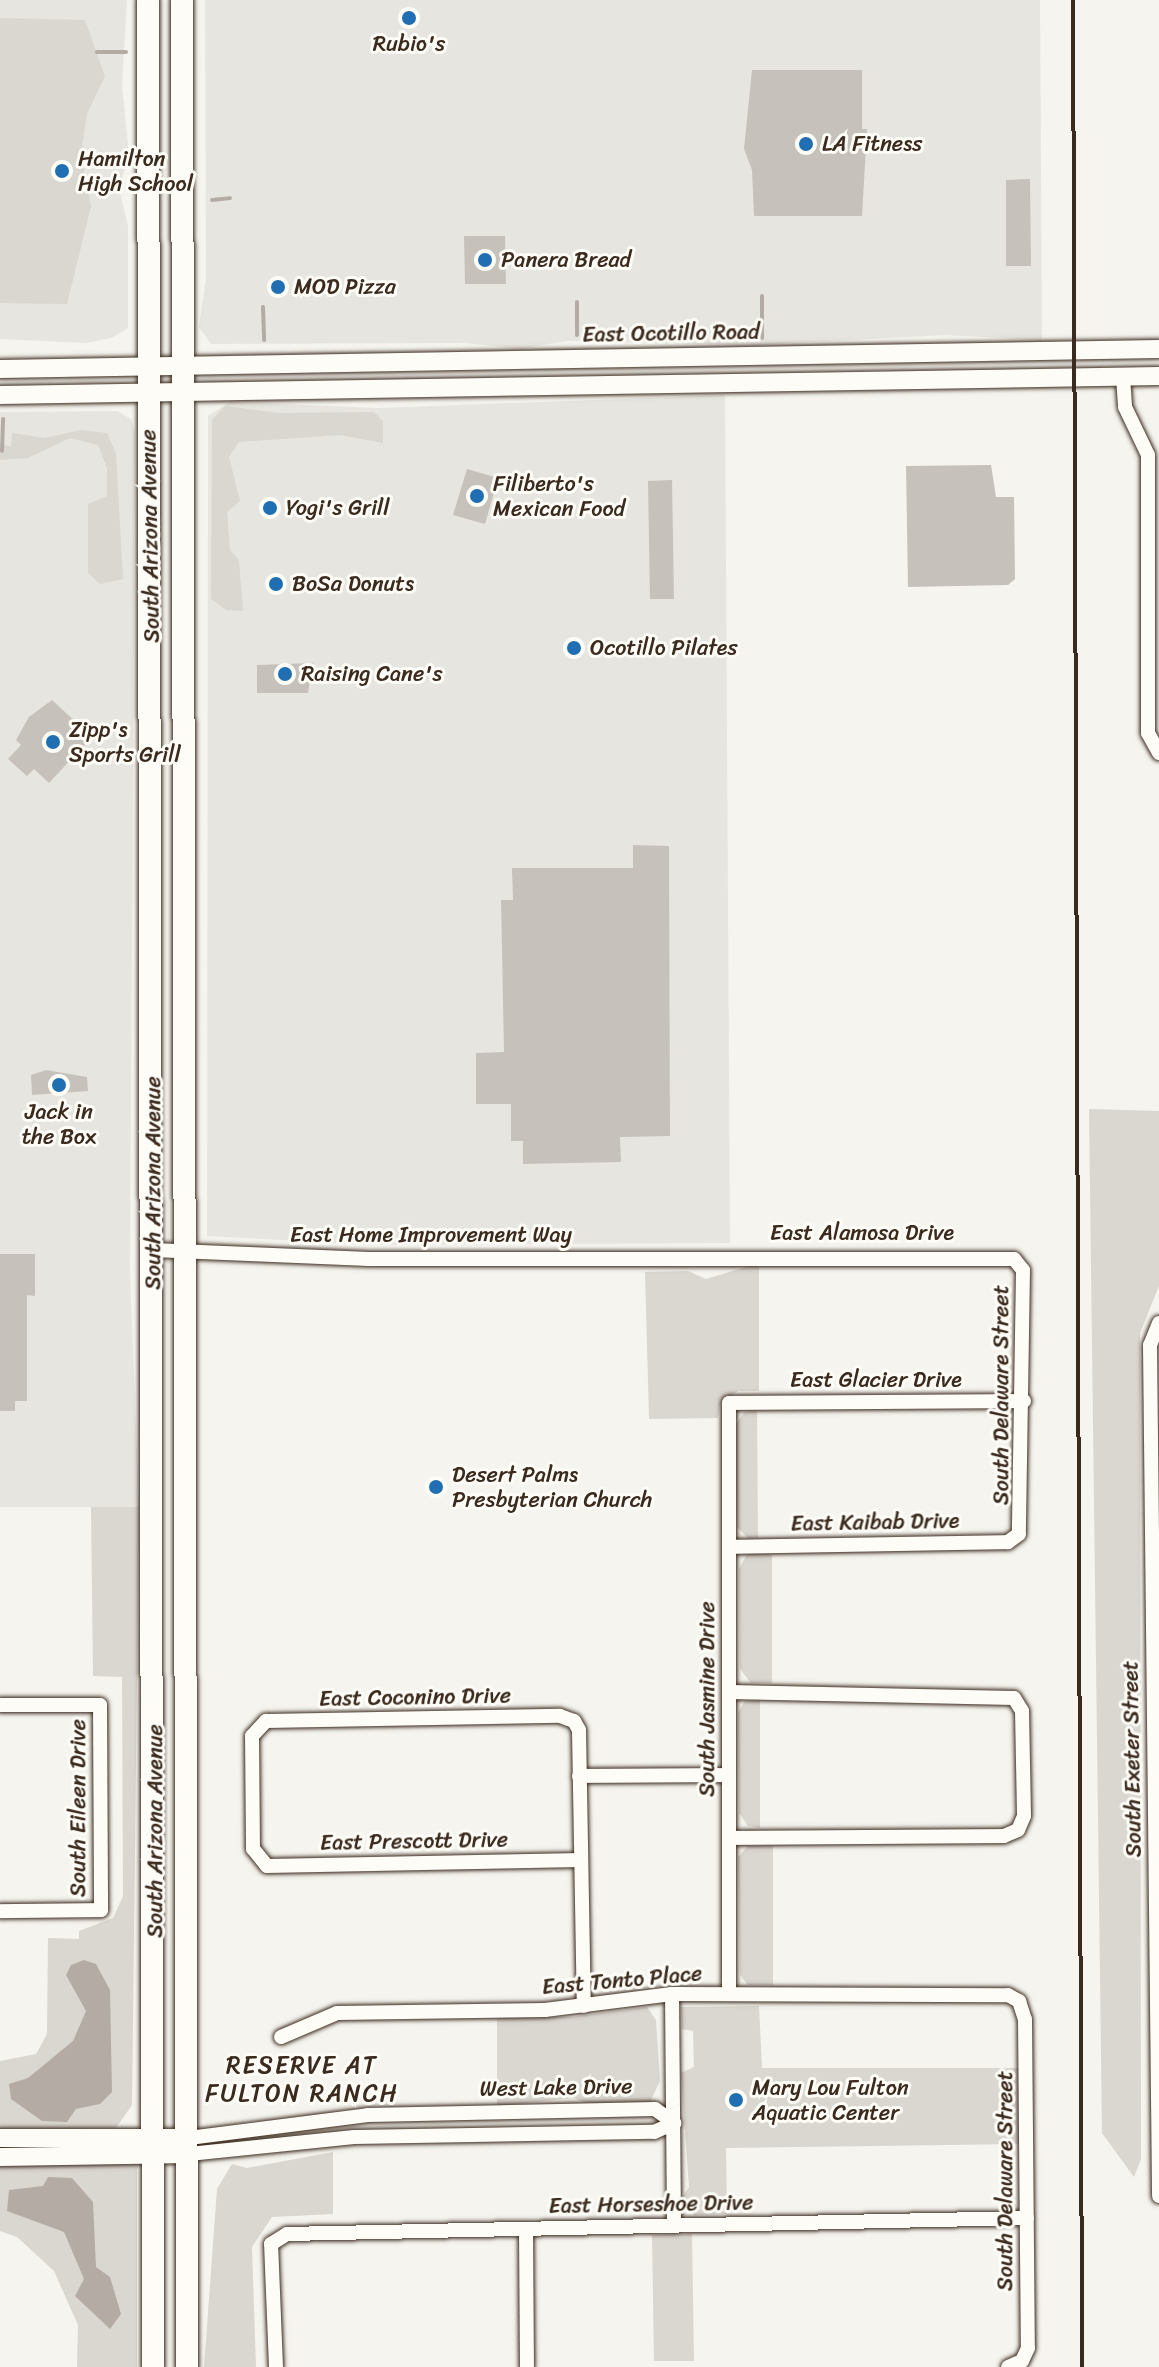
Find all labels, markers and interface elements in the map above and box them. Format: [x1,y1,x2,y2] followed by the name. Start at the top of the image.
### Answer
[400,9,418,27] marker: Rubio's
[373,31,445,57] place label: Rubio's
[822,131,922,157] place label: LA Fitness
[797,135,815,153] marker: LA Fitness
[78,145,193,196] place label: Hamilton High School
[53,162,71,180] marker: Hamilton High School
[501,247,631,273] place label: Panera Bread
[476,251,494,269] marker: Panera Bread
[294,274,396,300] place label: MOD Pizza
[269,278,287,296] marker: MOD Pizza
[582,318,760,348] street label: East Ocotillo Road
[135,429,165,643] street label: South Arizona Avenue
[493,470,625,522] place label: Filiberto's Mexican Food
[468,487,486,505] marker: Filiberto's Mexican Food
[286,495,390,521] place label: Yogi's Grill
[261,499,279,517] marker: Yogi's Grill
[292,571,414,597] place label: BoSa Donuts
[267,575,285,593] marker: BoSa Donuts
[590,635,737,661] place label: Ocotillo Pilates
[565,639,583,657] marker: Ocotillo Pilates
[301,661,443,687] place label: Raising Cane's
[276,665,294,683] marker: Raising Cane's
[69,716,181,768] place label: Zipp's Sports Grill
[44,733,62,751] marker: Zipp's Sports Grill
[50,1076,68,1094] marker: Jack in the Box
[140,1076,166,1290] street label: South Arizona Avenue
[22,1098,96,1150] place label: Jack in the Box
[770,1220,954,1246] street label: East Alamosa Drive
[290,1222,572,1248] street label: East Home Improvement Way
[988,1284,1014,1506] street label: South Delaware Street
[790,1367,962,1393] street label: East Glacier Drive
[452,1461,652,1512] place label: Desert Palms Presbyterian Church
[427,1478,445,1496] marker: Desert Palms Presbyterian Church
[790,1507,960,1537] street label: East Kaibab Drive
[694,1601,720,1797] street label: South Jasmine Drive
[1117,1660,1147,1858] street label: South Exeter Street
[319,1682,511,1712] street label: East Coconino Drive
[65,1719,91,1897] street label: South Eileen Drive
[142,1724,168,1938] street label: South Arizona Avenue
[320,1826,508,1856] street label: East Prescott Drive
[540,1960,704,2000] street label: East Tonto Place
[206,2052,398,2108] district label: RESERVE AT FULTON RANCH
[992,2070,1018,2292] street label: South Delaware Street
[479,2072,633,2102] street label: West Lake Drive
[752,2074,909,2126] place label: Mary Lou Fulton Aquatic Center
[727,2091,745,2109] marker: Mary Lou Fulton Aquatic Center
[549,2189,753,2219] street label: East Horseshoe Drive

